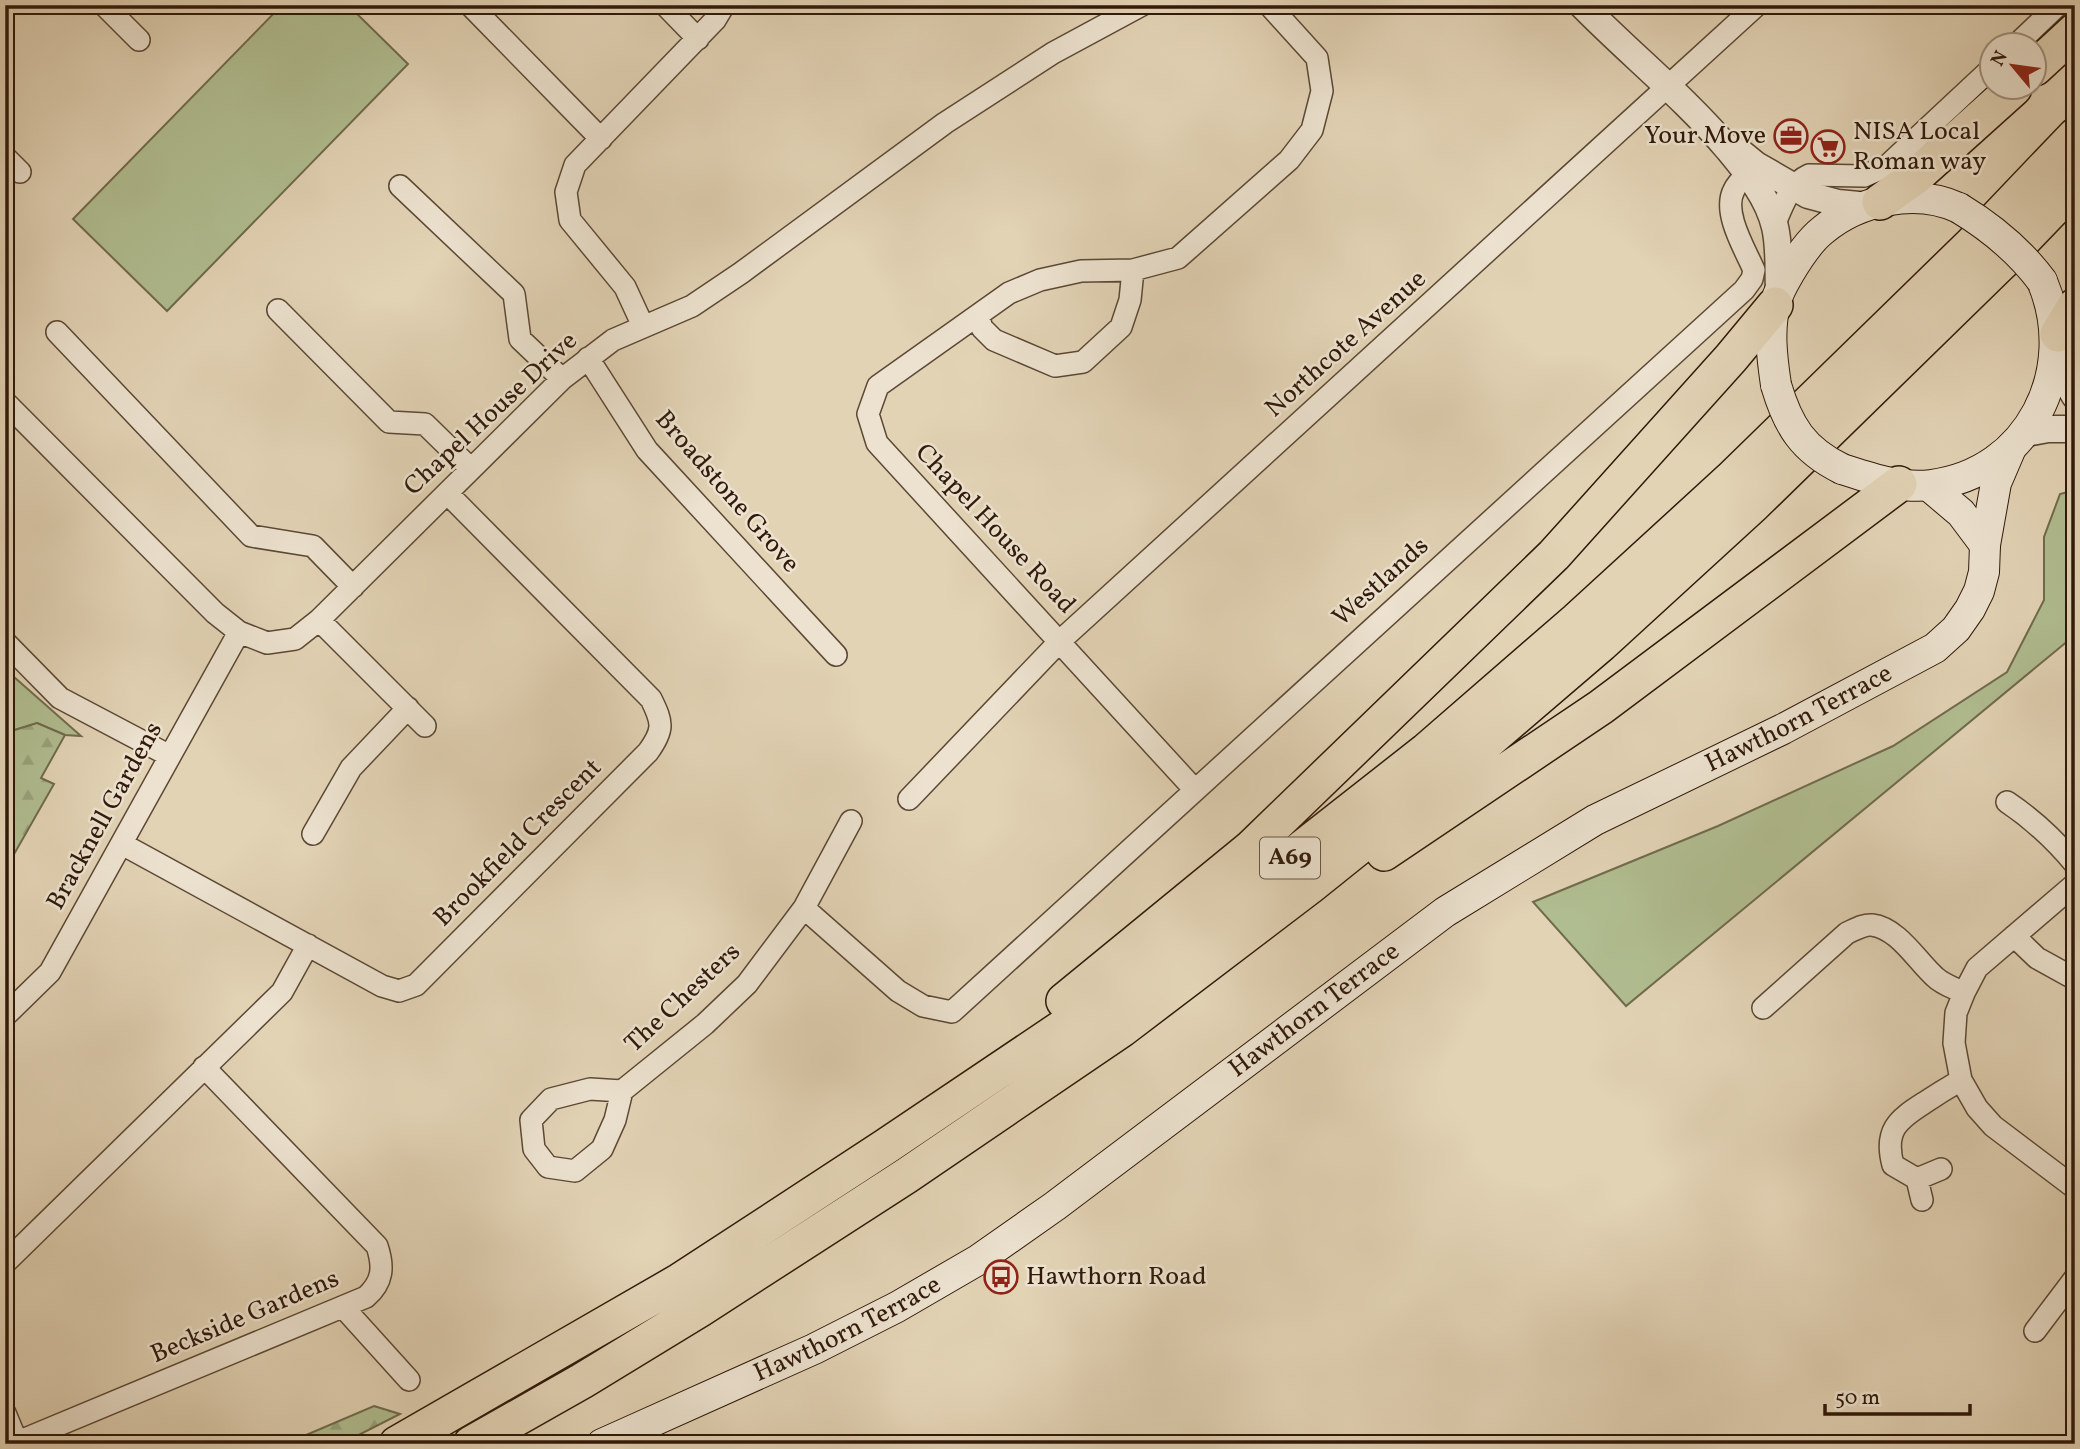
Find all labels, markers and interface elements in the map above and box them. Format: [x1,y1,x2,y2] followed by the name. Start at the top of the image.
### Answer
[1979,32,2048,102] north arrow
[1985,46,2015,71] text: N
[1853,114,1986,180] place label: NISA Local Roman way
[1772,117,1810,155] office icon: Your Move
[1644,118,1766,154] place label: Your Move
[1809,128,1847,166] supermarket icon: NISA Local Roman way
[1258,262,1434,426] street label: Northcote Avenue
[396,324,586,504] street label: Chapel House Drive
[646,403,808,581] street label: Broadstone Grove
[906,436,1084,622] street label: Chapel House Road
[1325,529,1437,635] street label: Westlands
[1699,656,1899,782] street label: Hawthorn Terrace
[38,715,172,917] street label: Bracknell Gardens
[426,751,610,935] street label: Brookfield Crescent
[1260,838,1320,878] road number: A69
[1222,934,1407,1087] street label: Hawthorn Terrace
[617,935,749,1061] street label: The Chesters
[982,1258,1020,1296] bus stop icon: Hawthorn Road
[1026,1259,1207,1295] place label: Hawthorn Road
[145,1261,345,1373] street label: Beckside Gardens
[748,1267,948,1392] street label: Hawthorn Terrace
[1825,1372,1970,1416] scale bar
[1835,1384,1880,1413] text: 50 m

